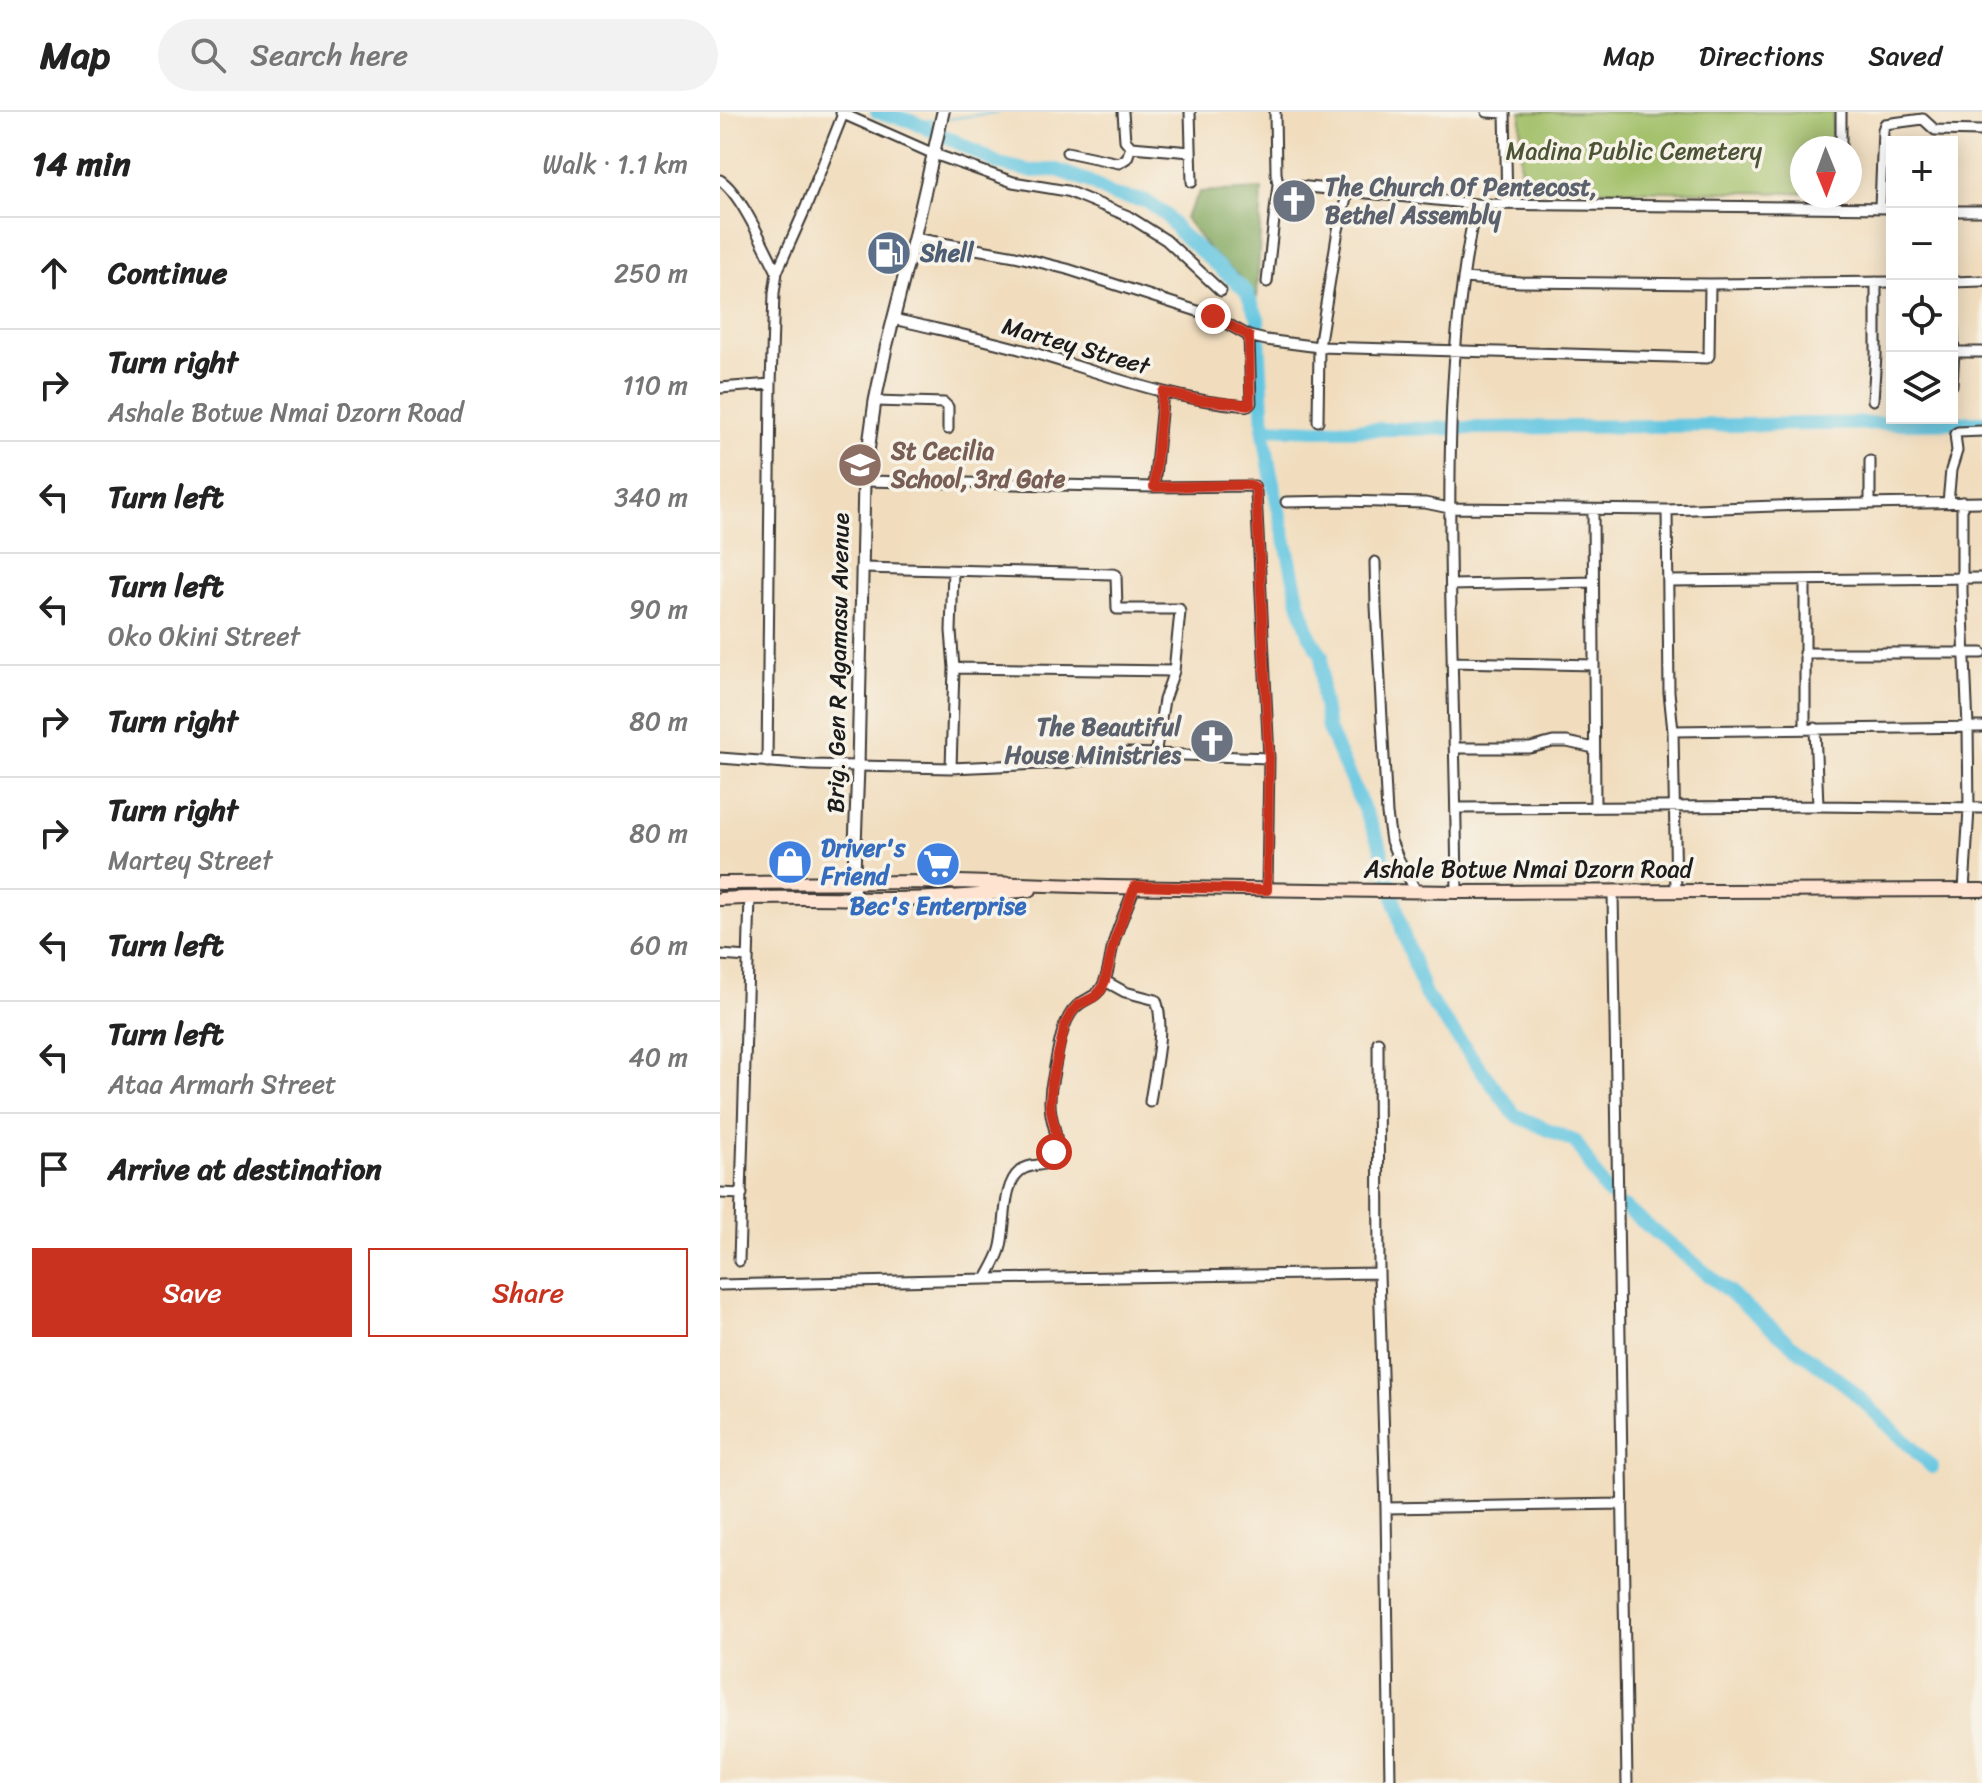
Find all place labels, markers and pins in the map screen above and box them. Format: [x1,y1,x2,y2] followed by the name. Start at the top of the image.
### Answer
[1325,166,1597,236] place label: The Church Of Pentecost, Bethel Assembly
[1270,177,1318,225] church icon: The Church Of Pentecost, Bethel Assembly
[865,229,913,277] fuel station icon: Shell
[919,232,975,274] place label: Shell
[890,430,1066,500] place label: St Cecilia School, 3rd Gate
[836,441,884,489] school or university icon: St Cecilia School, 3rd Gate
[1004,706,1182,776] place label: The Beautiful House Ministries
[1188,717,1236,765] church icon: The Beautiful House Ministries
[820,827,906,897] place label: Driver's Friend
[766,838,814,886] shop icon: Driver's Friend
[914,840,962,888] supermarket icon: Bec's Enterprise
[850,885,1027,927] place label: Bec's Enterprise

